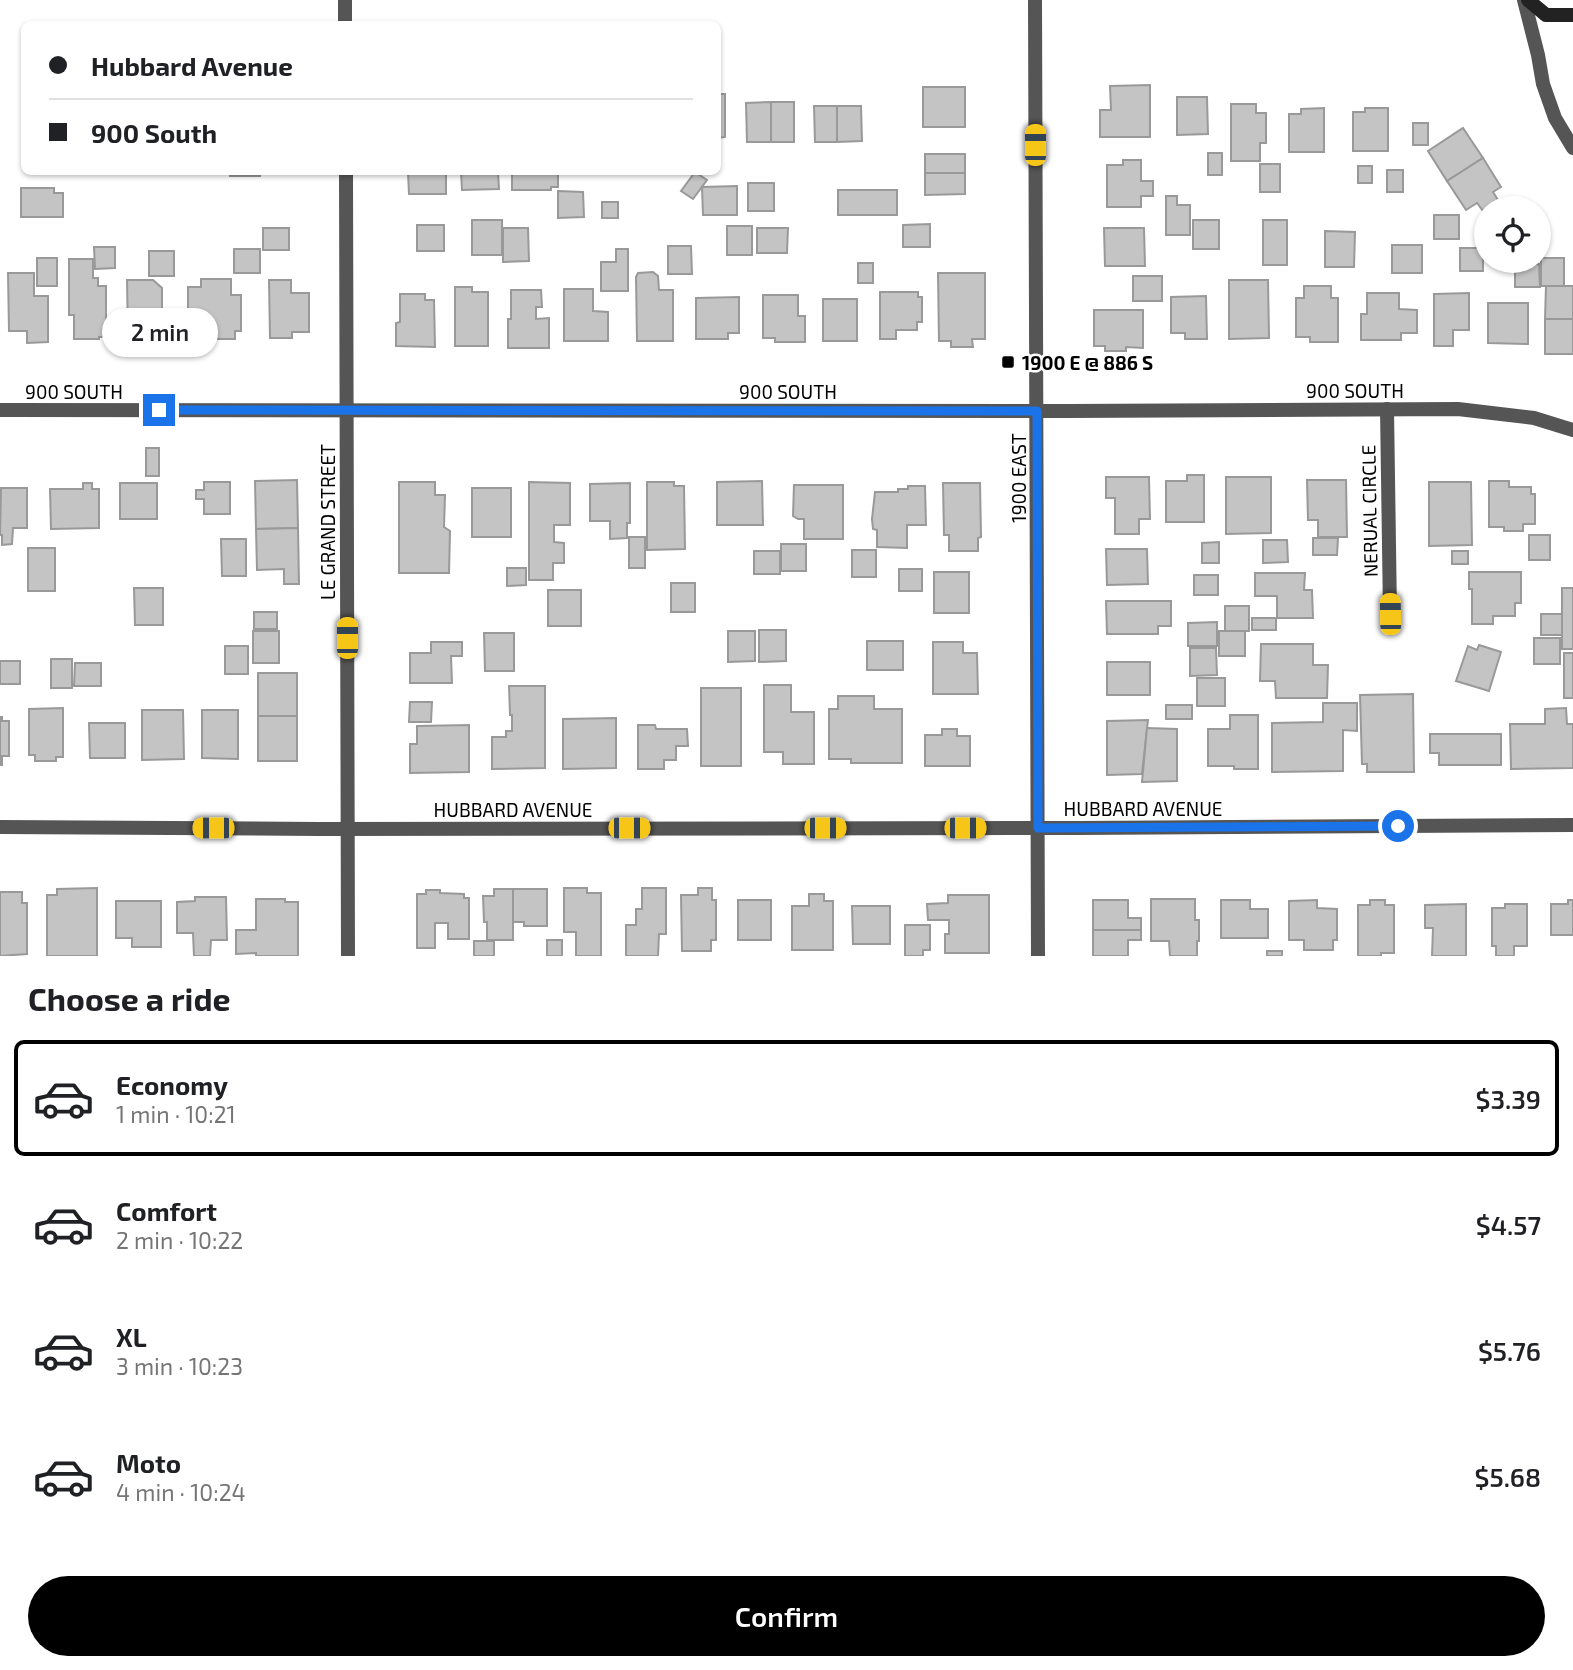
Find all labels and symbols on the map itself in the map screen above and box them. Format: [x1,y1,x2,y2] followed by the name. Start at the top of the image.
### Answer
[1025,124,1046,166] car
[101,308,217,358] callout: 2 min
[1022,351,1153,374] place label: 1900 E @ 886 S
[1000,354,1016,370] marker: 1900 E @ 886 S
[1306,379,1404,402] street label: 900 SOUTH
[25,380,123,403] street label: 900 SOUTH
[739,380,837,403] street label: 900 SOUTH
[143,394,175,426] route end
[1007,433,1030,523] street label: 1900 EAST
[316,444,339,600] street label: LE GRAND STREET
[1356,445,1382,577] street label: NERUAL CIRCLE
[1380,593,1401,635] car
[337,617,358,659] car
[1064,797,1222,820] street label: HUBBARD AVENUE
[434,798,592,821] street label: HUBBARD AVENUE
[1382,810,1414,842] route start
[193,818,235,839] car
[609,818,651,839] car
[805,818,847,839] car
[945,818,987,839] car

